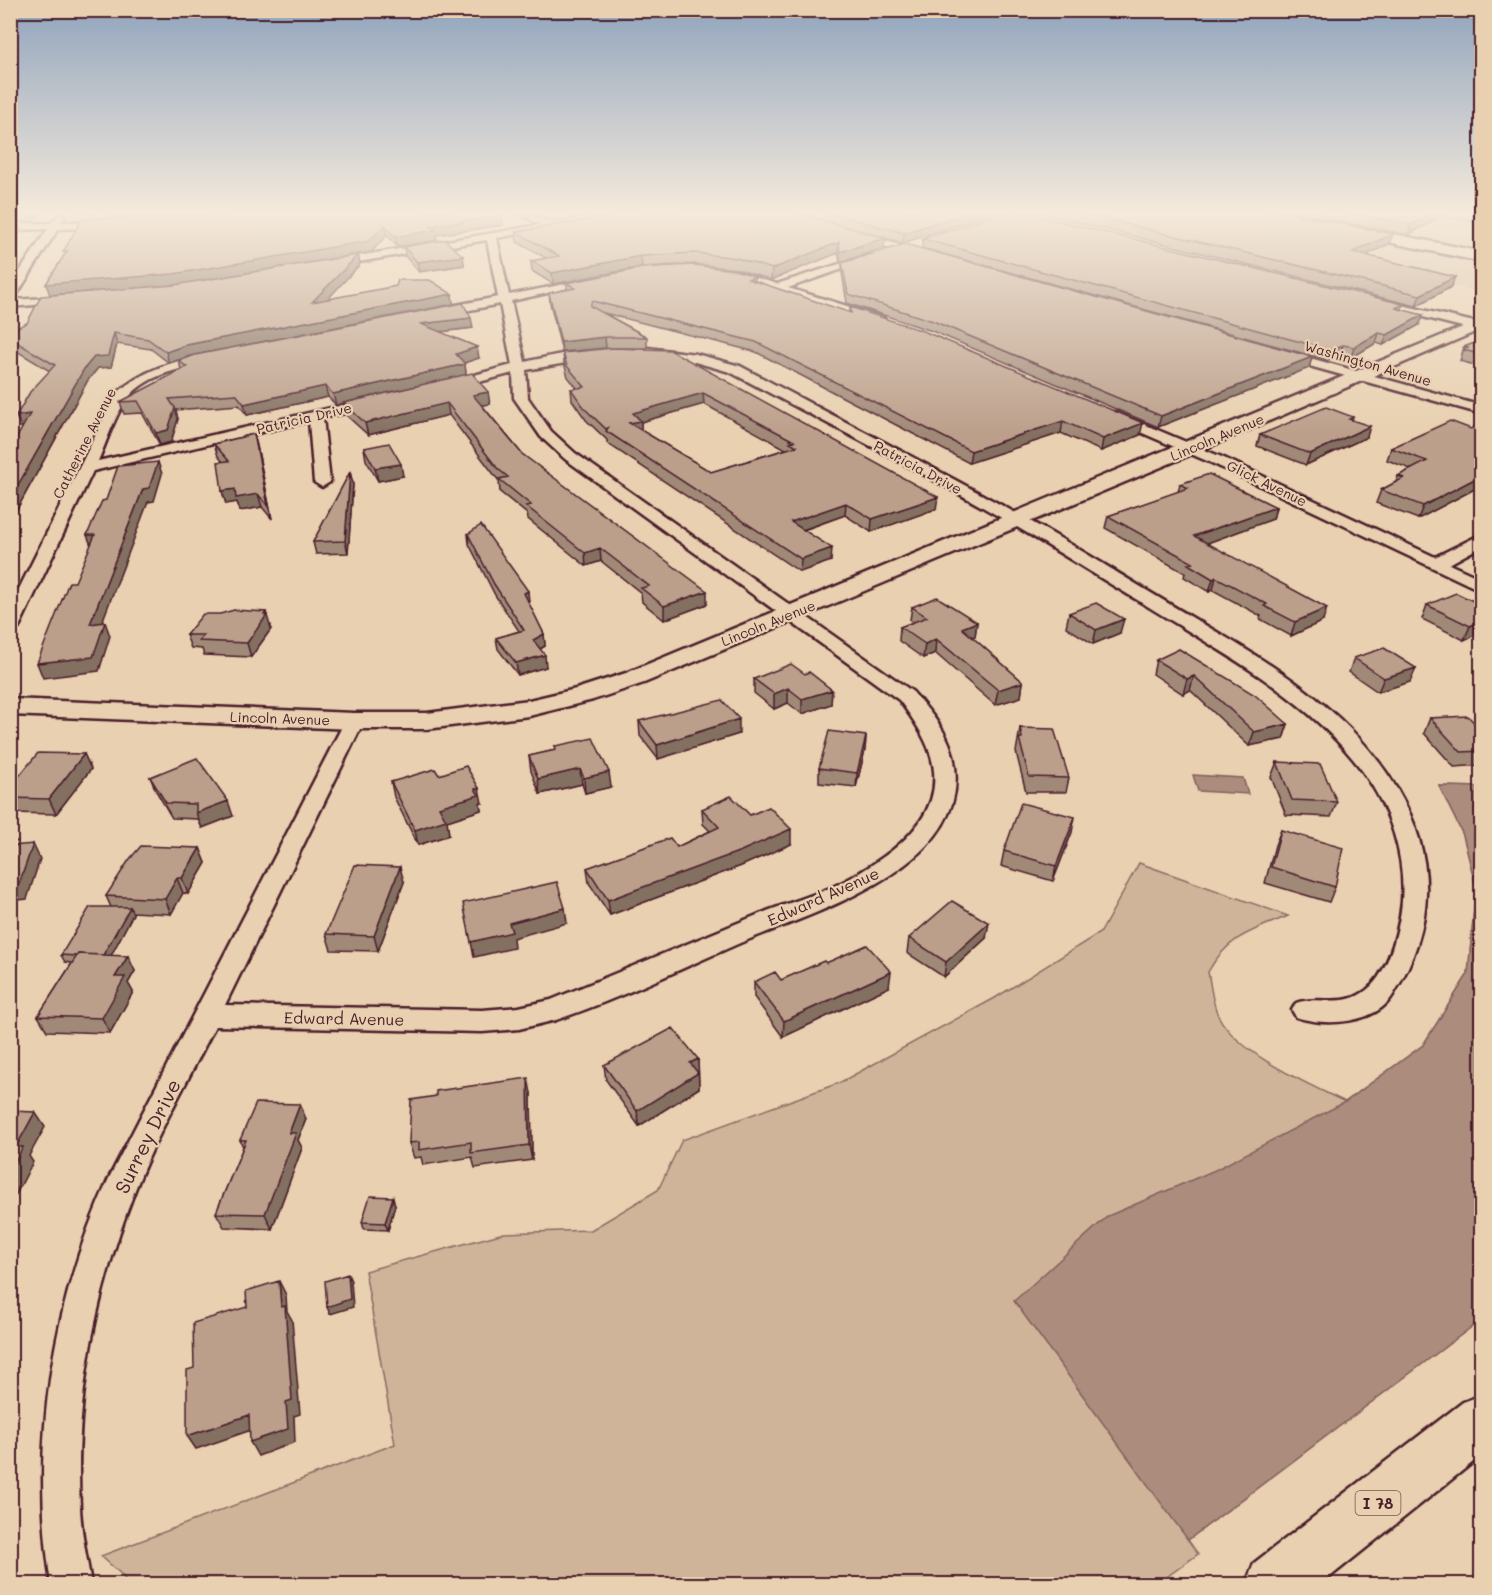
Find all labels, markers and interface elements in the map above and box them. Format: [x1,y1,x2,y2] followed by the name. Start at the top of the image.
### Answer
[1302,336,1434,390] street label: Washington Avenue
[48,384,120,502] street label: Catherine Avenue
[254,398,354,438] street label: Patricia Drive
[1167,409,1267,465] street label: Lincoln Avenue
[871,436,965,498] street label: Patricia Drive
[1224,455,1310,511] street label: Glick Avenue
[718,595,818,651] street label: Lincoln Avenue
[230,707,330,729] street label: Lincoln Avenue
[764,862,882,930] street label: Edward Avenue
[284,1006,404,1030] street label: Edward Avenue
[108,1074,186,1198] street label: Surrey Drive
[1356,1491,1400,1515] road number: I 78

